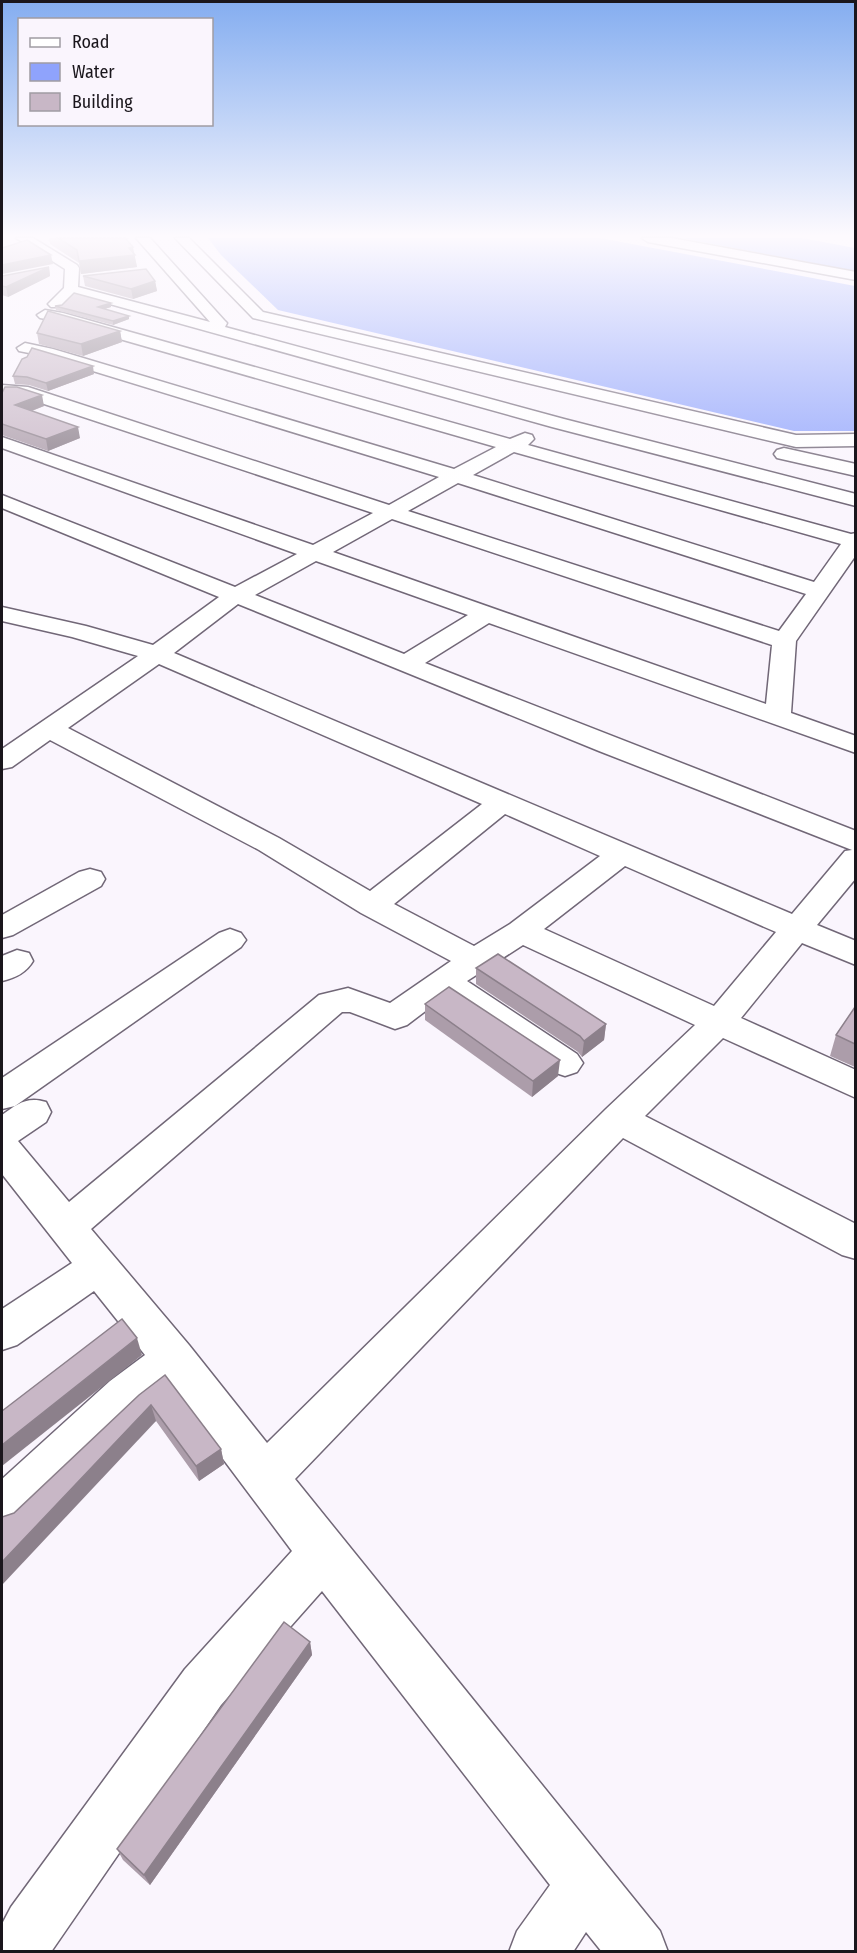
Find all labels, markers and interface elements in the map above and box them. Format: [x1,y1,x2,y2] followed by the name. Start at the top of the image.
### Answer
[18,18,213,126] legend
[72,31,109,53] text: Road
[72,61,115,83] text: Water
[72,91,133,113] text: Building

